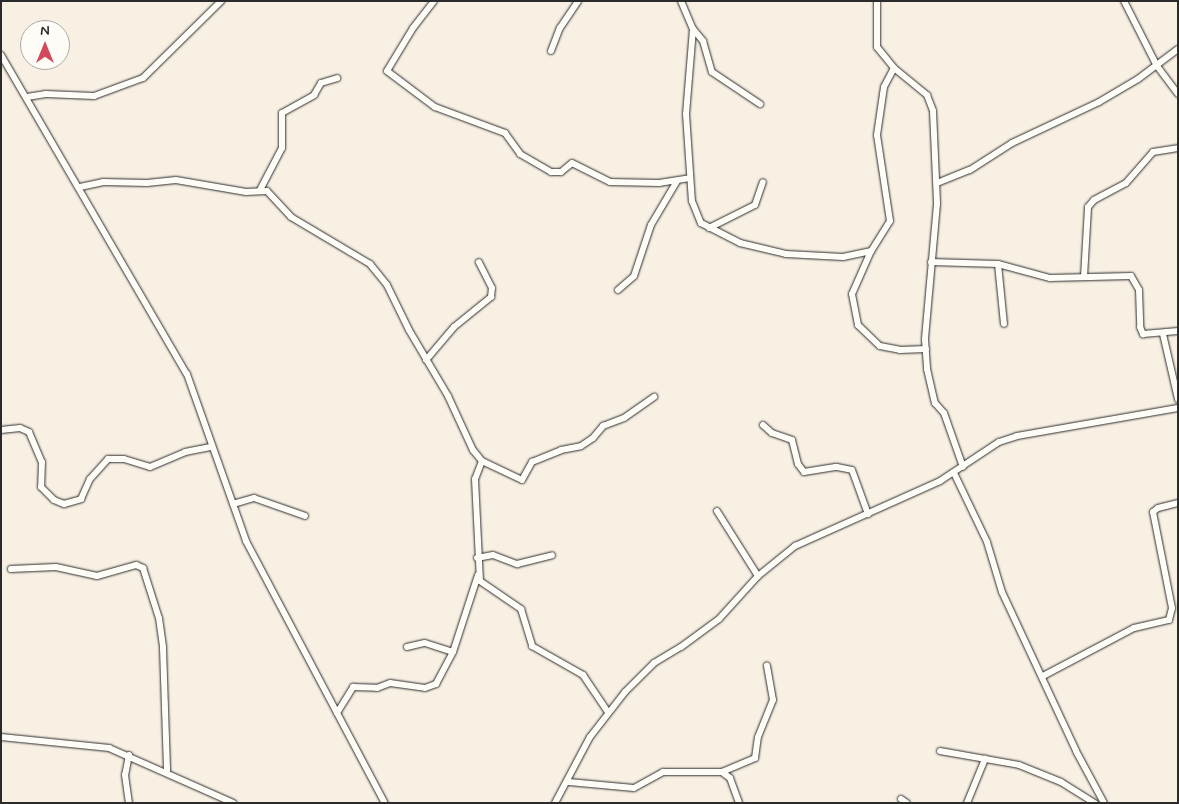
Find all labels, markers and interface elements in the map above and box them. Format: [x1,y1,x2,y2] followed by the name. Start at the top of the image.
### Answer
[20,20,70,70] north arrow
[40,22,50,40] text: N

